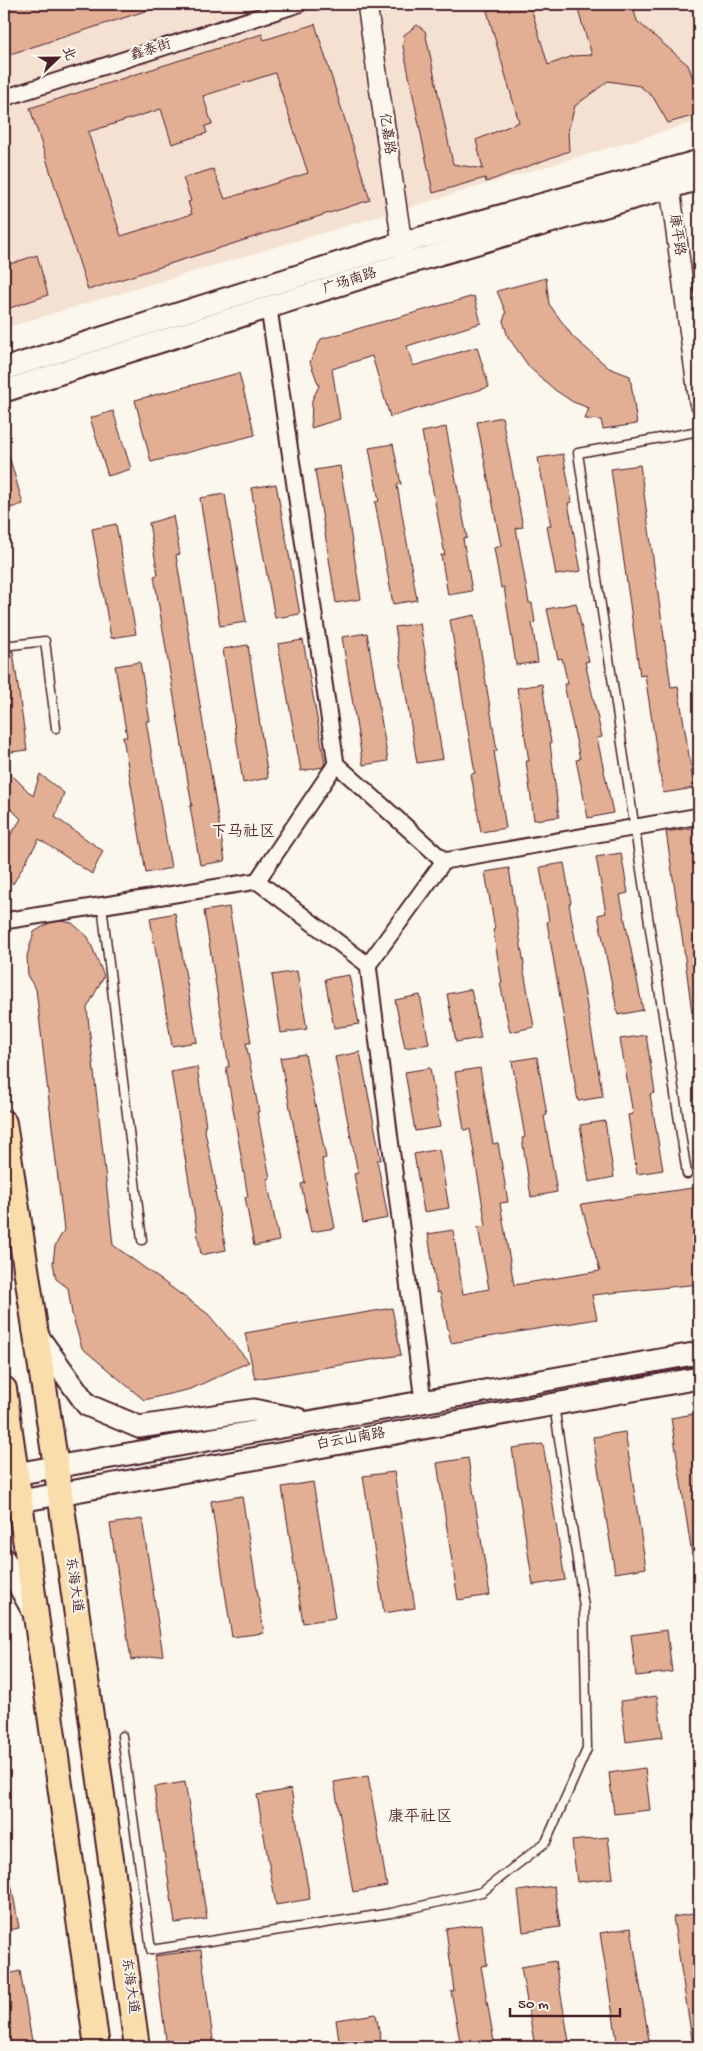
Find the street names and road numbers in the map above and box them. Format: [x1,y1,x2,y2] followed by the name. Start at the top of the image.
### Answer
[128,35,174,66] street label: 鑫泰街
[375,112,398,156] street label: 亿嘉路
[665,213,688,257] street label: 康平路
[320,264,379,299] street label: 广场南路
[315,1425,387,1454] street label: 白云山南路
[61,1556,85,1614] street label: 东海大道
[117,1957,141,2015] street label: 东海大道

